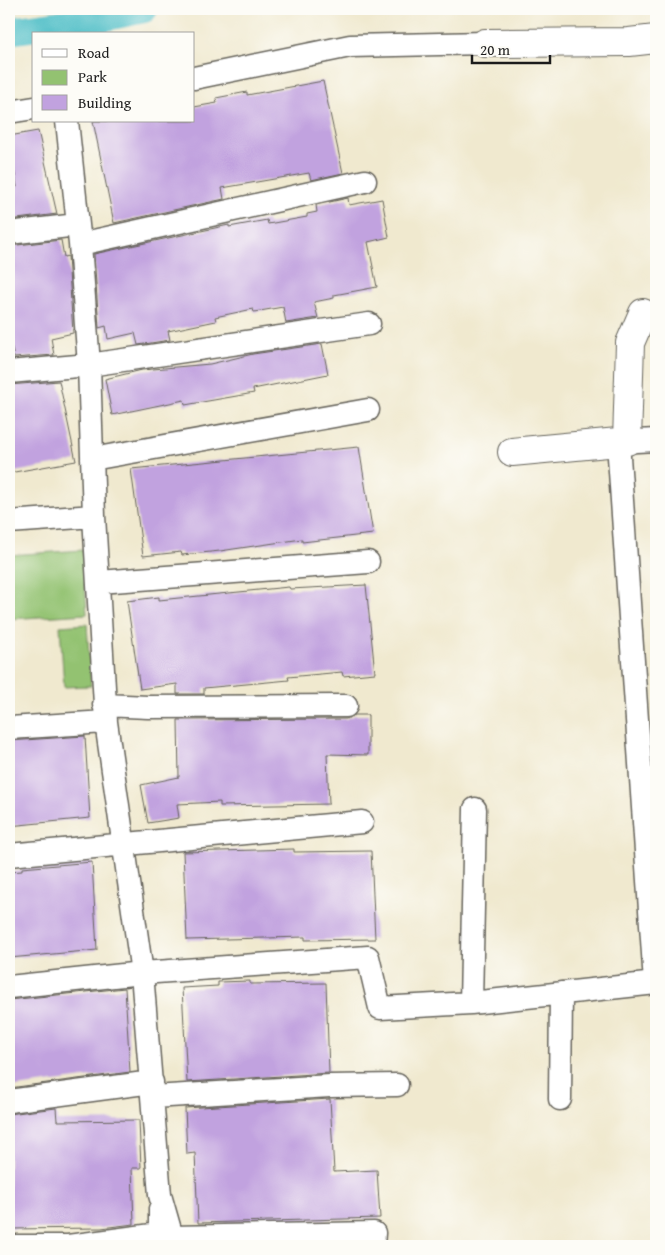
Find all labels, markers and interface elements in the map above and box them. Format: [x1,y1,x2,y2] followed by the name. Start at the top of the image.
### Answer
[32,32,195,122] legend
[472,32,550,64] scale bar
[480,39,511,60] text: 20 m
[78,42,109,63] text: Road
[78,66,107,87] text: Park
[78,92,132,113] text: Building

